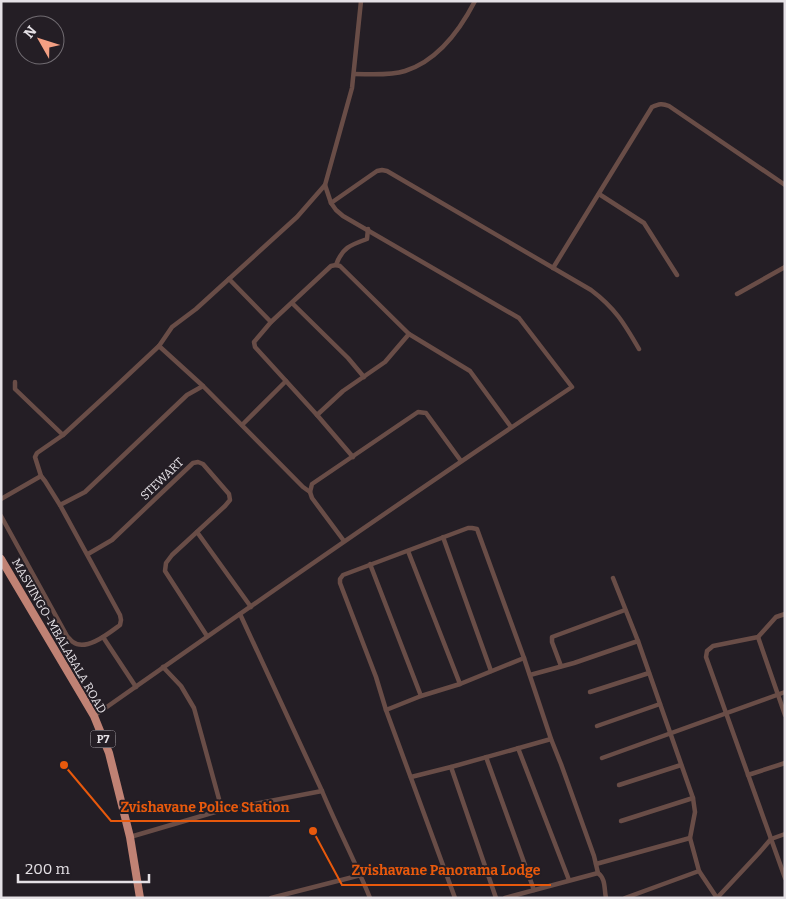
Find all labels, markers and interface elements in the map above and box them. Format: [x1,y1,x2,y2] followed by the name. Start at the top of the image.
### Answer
[15,15,65,65] north arrow
[20,22,40,42] text: N
[138,455,186,503] street label: STEWART
[9,556,109,716] street label: MASVINGO-MBALABALA ROAD
[90,731,116,748] road number: P7
[111,792,300,821] callout: Zvishavane Police Station
[120,799,290,816] text: Zvishavane Police Station
[18,852,149,884] scale bar
[342,856,551,885] callout: Zvishavane Panorama Lodge
[25,860,70,878] text: 200 m
[352,862,541,879] text: Zvishavane Panorama Lodge

